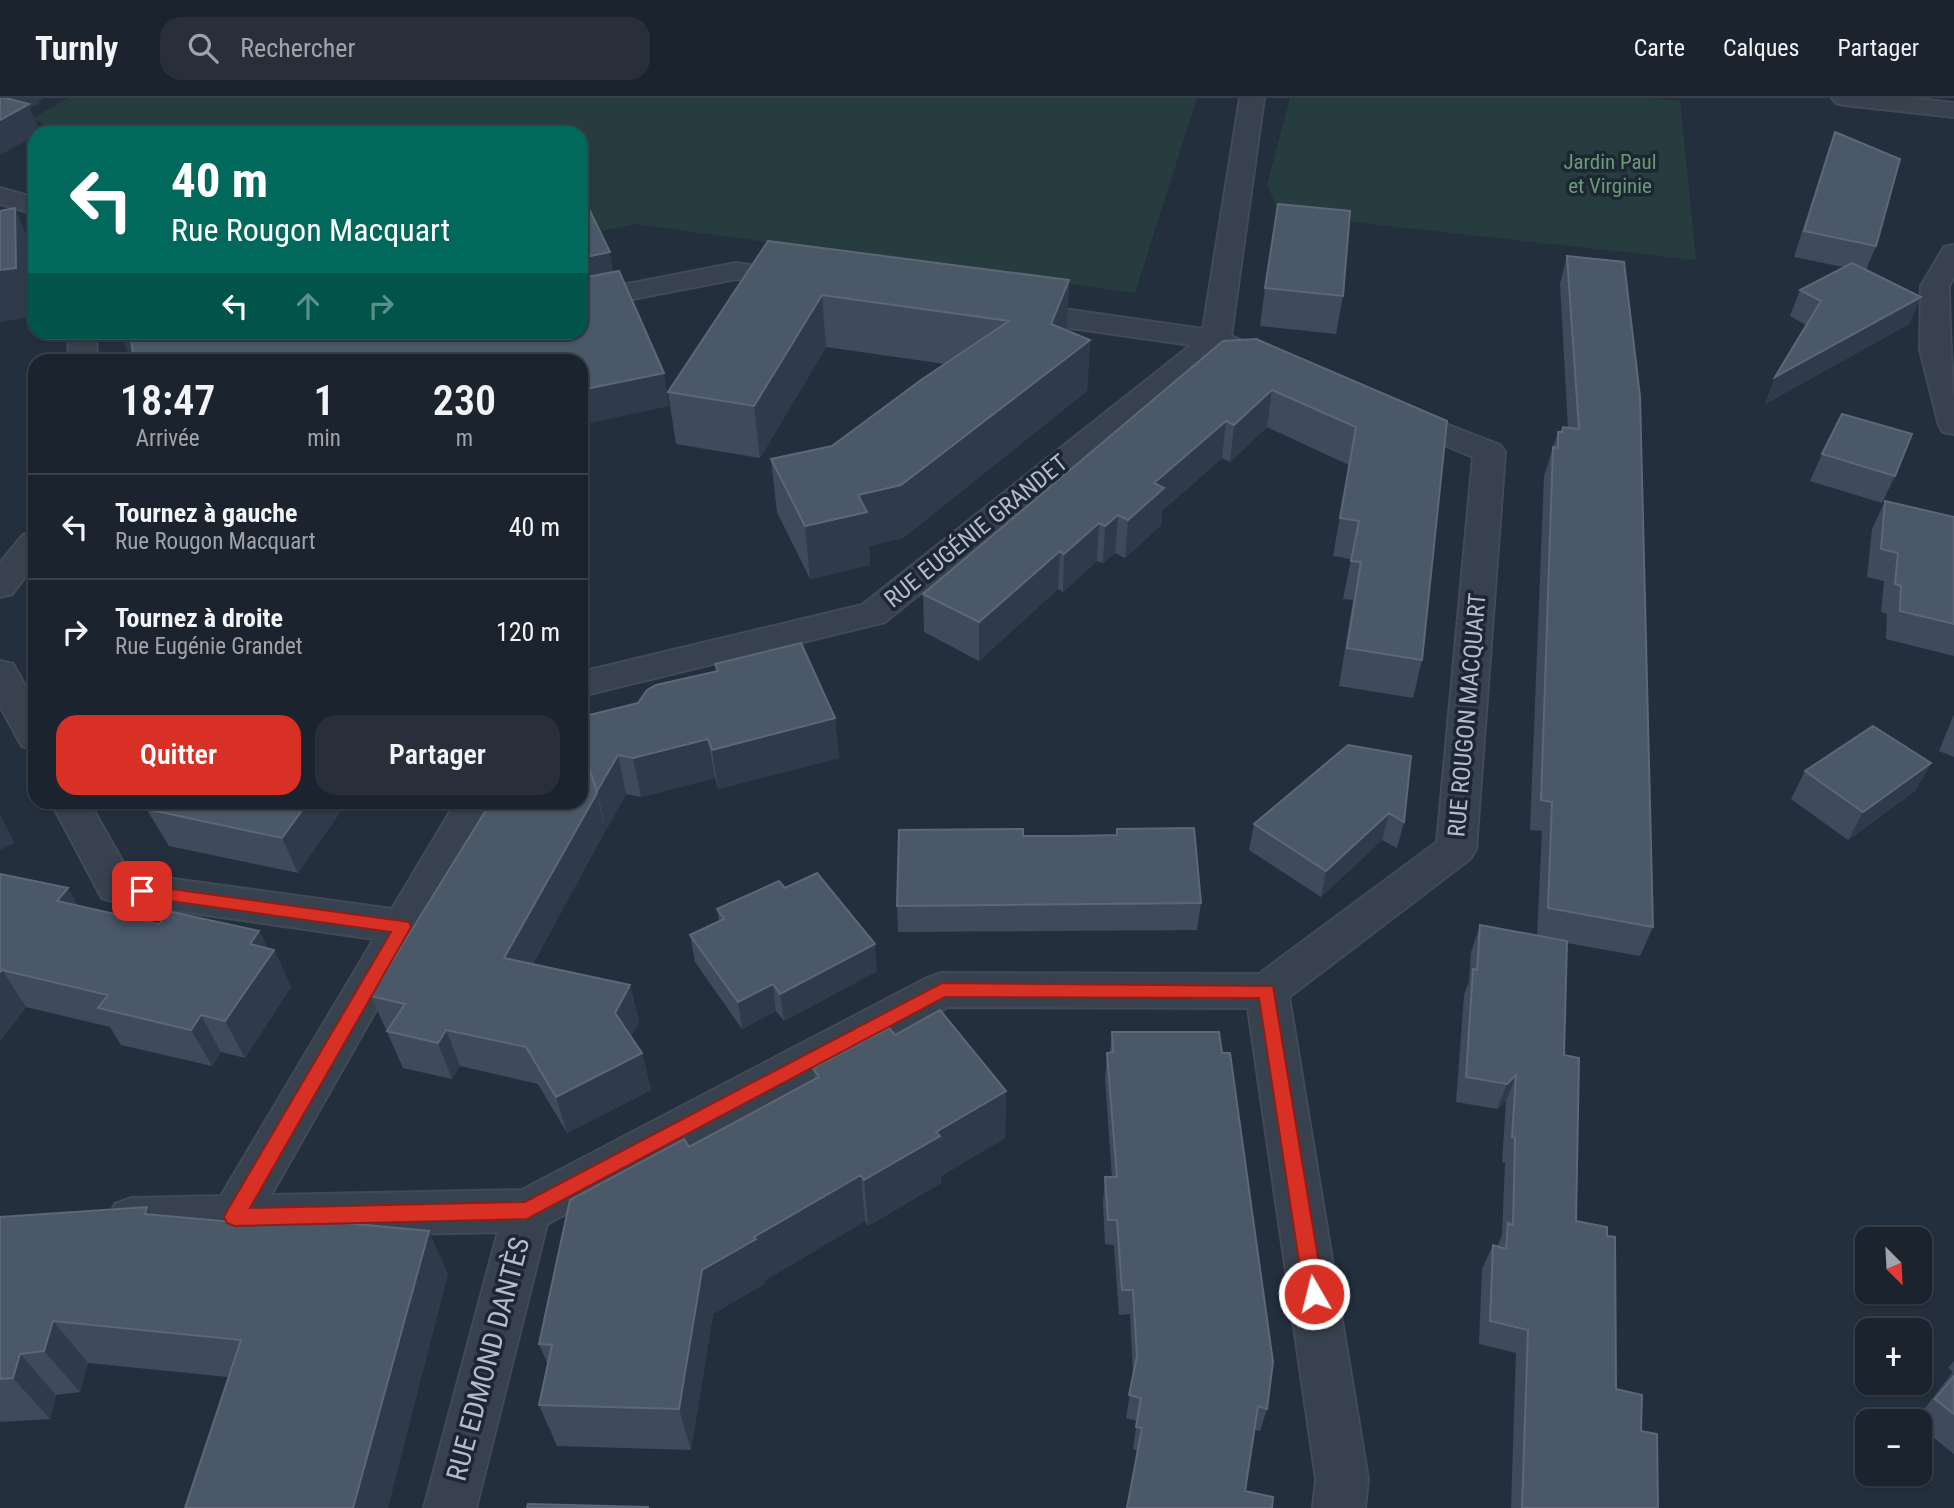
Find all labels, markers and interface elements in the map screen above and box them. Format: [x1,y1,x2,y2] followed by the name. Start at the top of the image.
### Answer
[160,17,650,80] search box
[35,29,118,68] text: Turnly
[184,29,222,67] icon: search
[240,33,355,63] text: Rechercher
[1634,34,1685,62] text: Carte
[1723,34,1799,62] text: Calques
[1837,34,1919,62] text: Partager
[1563,150,1657,198] park label: Jardin Paul et Virginie
[171,152,268,209] text: 40 m
[56,154,147,245] icon: left
[171,211,450,249] text: Rue Rougon Macquart
[216,287,254,325] icon: left
[289,287,327,325] icon: ahead
[362,287,400,325] icon: right
[120,376,215,425] text: 18:47
[314,376,335,425] text: 1
[433,376,496,425] text: 230
[136,425,200,452] text: Arrivée
[307,425,341,452] text: min
[456,425,473,452] text: m
[879,449,1073,613] street label: RUE EUGÉNIE GRANDET
[115,498,297,528] text: Tournez à gauche
[56,508,94,546] icon: left
[509,512,560,542] text: 40 m
[115,528,316,555] text: Rue Rougon Macquart
[1442,592,1492,838] street label: RUE ROUGON MACQUART
[115,603,283,633] text: Tournez à droite
[56,613,94,651] icon: right
[496,617,560,647] text: 120 m
[115,633,303,660] text: Rue Eugénie Grandet
[56,715,301,795] button: Quitter
[315,715,560,795] button: Partager
[112,861,172,921] pin
[123,872,161,910] icon: arrive
[1855,1227,1932,1304] north arrow
[1855,1227,1932,1486] map controls
[440,1234,536,1484] street label: RUE EDMOND DANTÈS
[1277,1257,1351,1331] position arrow
[1855,1318,1932,1395] button: +
[1855,1409,1932,1486] button: −

